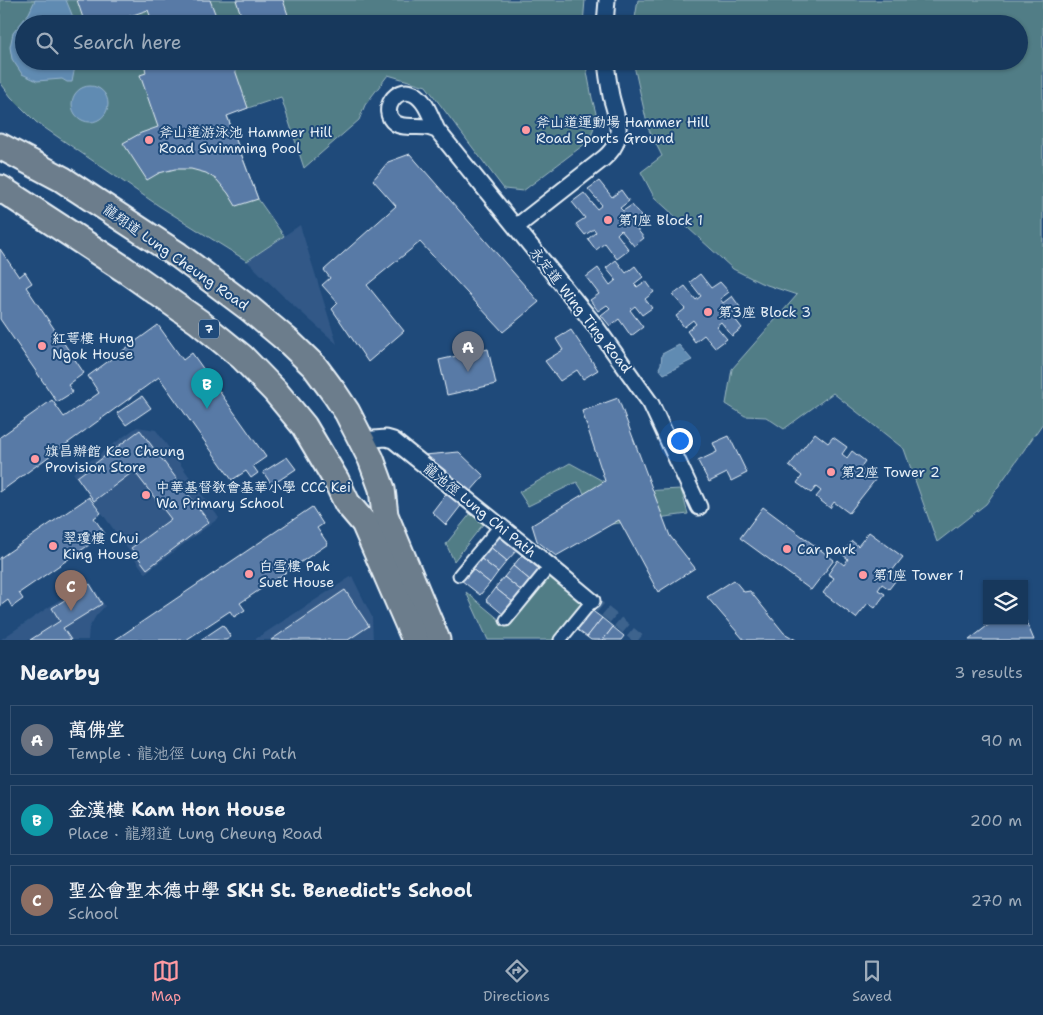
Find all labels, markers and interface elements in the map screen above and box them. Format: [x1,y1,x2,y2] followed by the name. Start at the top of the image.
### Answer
[15,15,1028,70] search box
[33,29,61,57] icon: search
[73,30,182,55] text: Search here
[536,113,710,147] place label: 斧山道運動場 Hammer Hill Road Sports Ground
[159,123,333,157] place label: 斧山道游泳池 Hammer Hill Road Swimming Pool
[520,124,532,136] marker: 斧山道運動場 Hammer Hill Road Sports Ground
[143,134,155,146] marker: 斧山道游泳池 Hammer Hill Road Swimming Pool
[100,200,252,314] street label: 龍翔道 Lung Cheung Road
[618,211,703,229] place label: 第1座 Block 1
[602,214,614,226] marker: 第1座 Block 1
[526,243,636,377] street label: 永定道 Wing Ting Road
[718,303,811,321] place label: 第3座 Block 3
[702,306,714,318] marker: 第3座 Block 3
[199,320,219,338] road number: 7
[52,329,134,363] place label: 紅萼樓 Hung Ngok House
[452,331,484,372] pin: A
[36,340,48,352] marker: 紅萼樓 Hung Ngok House
[191,368,223,409] pin: B
[667,428,693,454] your location
[45,442,185,476] place label: 旗昌辦館 Kee Cheung Provision Store
[29,453,41,465] marker: 旗昌辦館 Kee Cheung Provision Store
[420,459,540,561] street label: 龍池徑 Lung Chi Path
[841,463,940,481] place label: 第2座 Tower 2
[825,466,837,478] marker: 第2座 Tower 2
[156,478,351,512] place label: 中華基督教會基華小學 CCC Kei Wa Primary School
[140,489,152,501] marker: 中華基督教會基華小學 CCC Kei Wa Primary School
[63,529,139,563] place label: 翠瓊樓 Chui King House
[47,540,59,552] marker: 翠瓊樓 Chui King House
[797,540,856,558] place label: Car park
[781,543,793,555] marker: Car park
[259,557,334,591] place label: 白雪樓 Pak Suet House
[873,566,964,584] place label: 第1座 Tower 1
[243,568,255,580] marker: 白雪樓 Pak Suet House
[857,569,869,581] marker: 第1座 Tower 1
[55,570,87,611] pin: C
[983,580,1028,625] map controls
[983,580,1028,625] button: layers
[20,659,100,687] text: Nearby
[954,662,1023,683] text: 3 results
[68,717,125,742] text: 萬佛堂
[31,730,43,751] text: A
[981,730,1022,751] text: 90 m
[68,743,297,764] text: Temple · 龍池徑 Lung Chi Path
[68,797,286,822] text: 金漢樓 Kam Hon House
[32,810,42,831] text: B
[970,810,1022,831] text: 200 m
[68,823,322,844] text: Place · 龍翔道 Lung Cheung Road
[68,878,472,903] text: 聖公會聖本德中學 SKH St. Benedict's School
[32,890,42,911] text: C
[971,890,1022,911] text: 270 m
[68,903,118,924] text: School
[151,957,181,1005] tab: Map
[483,957,550,1005] tab: Directions
[852,957,892,1005] tab: Saved

